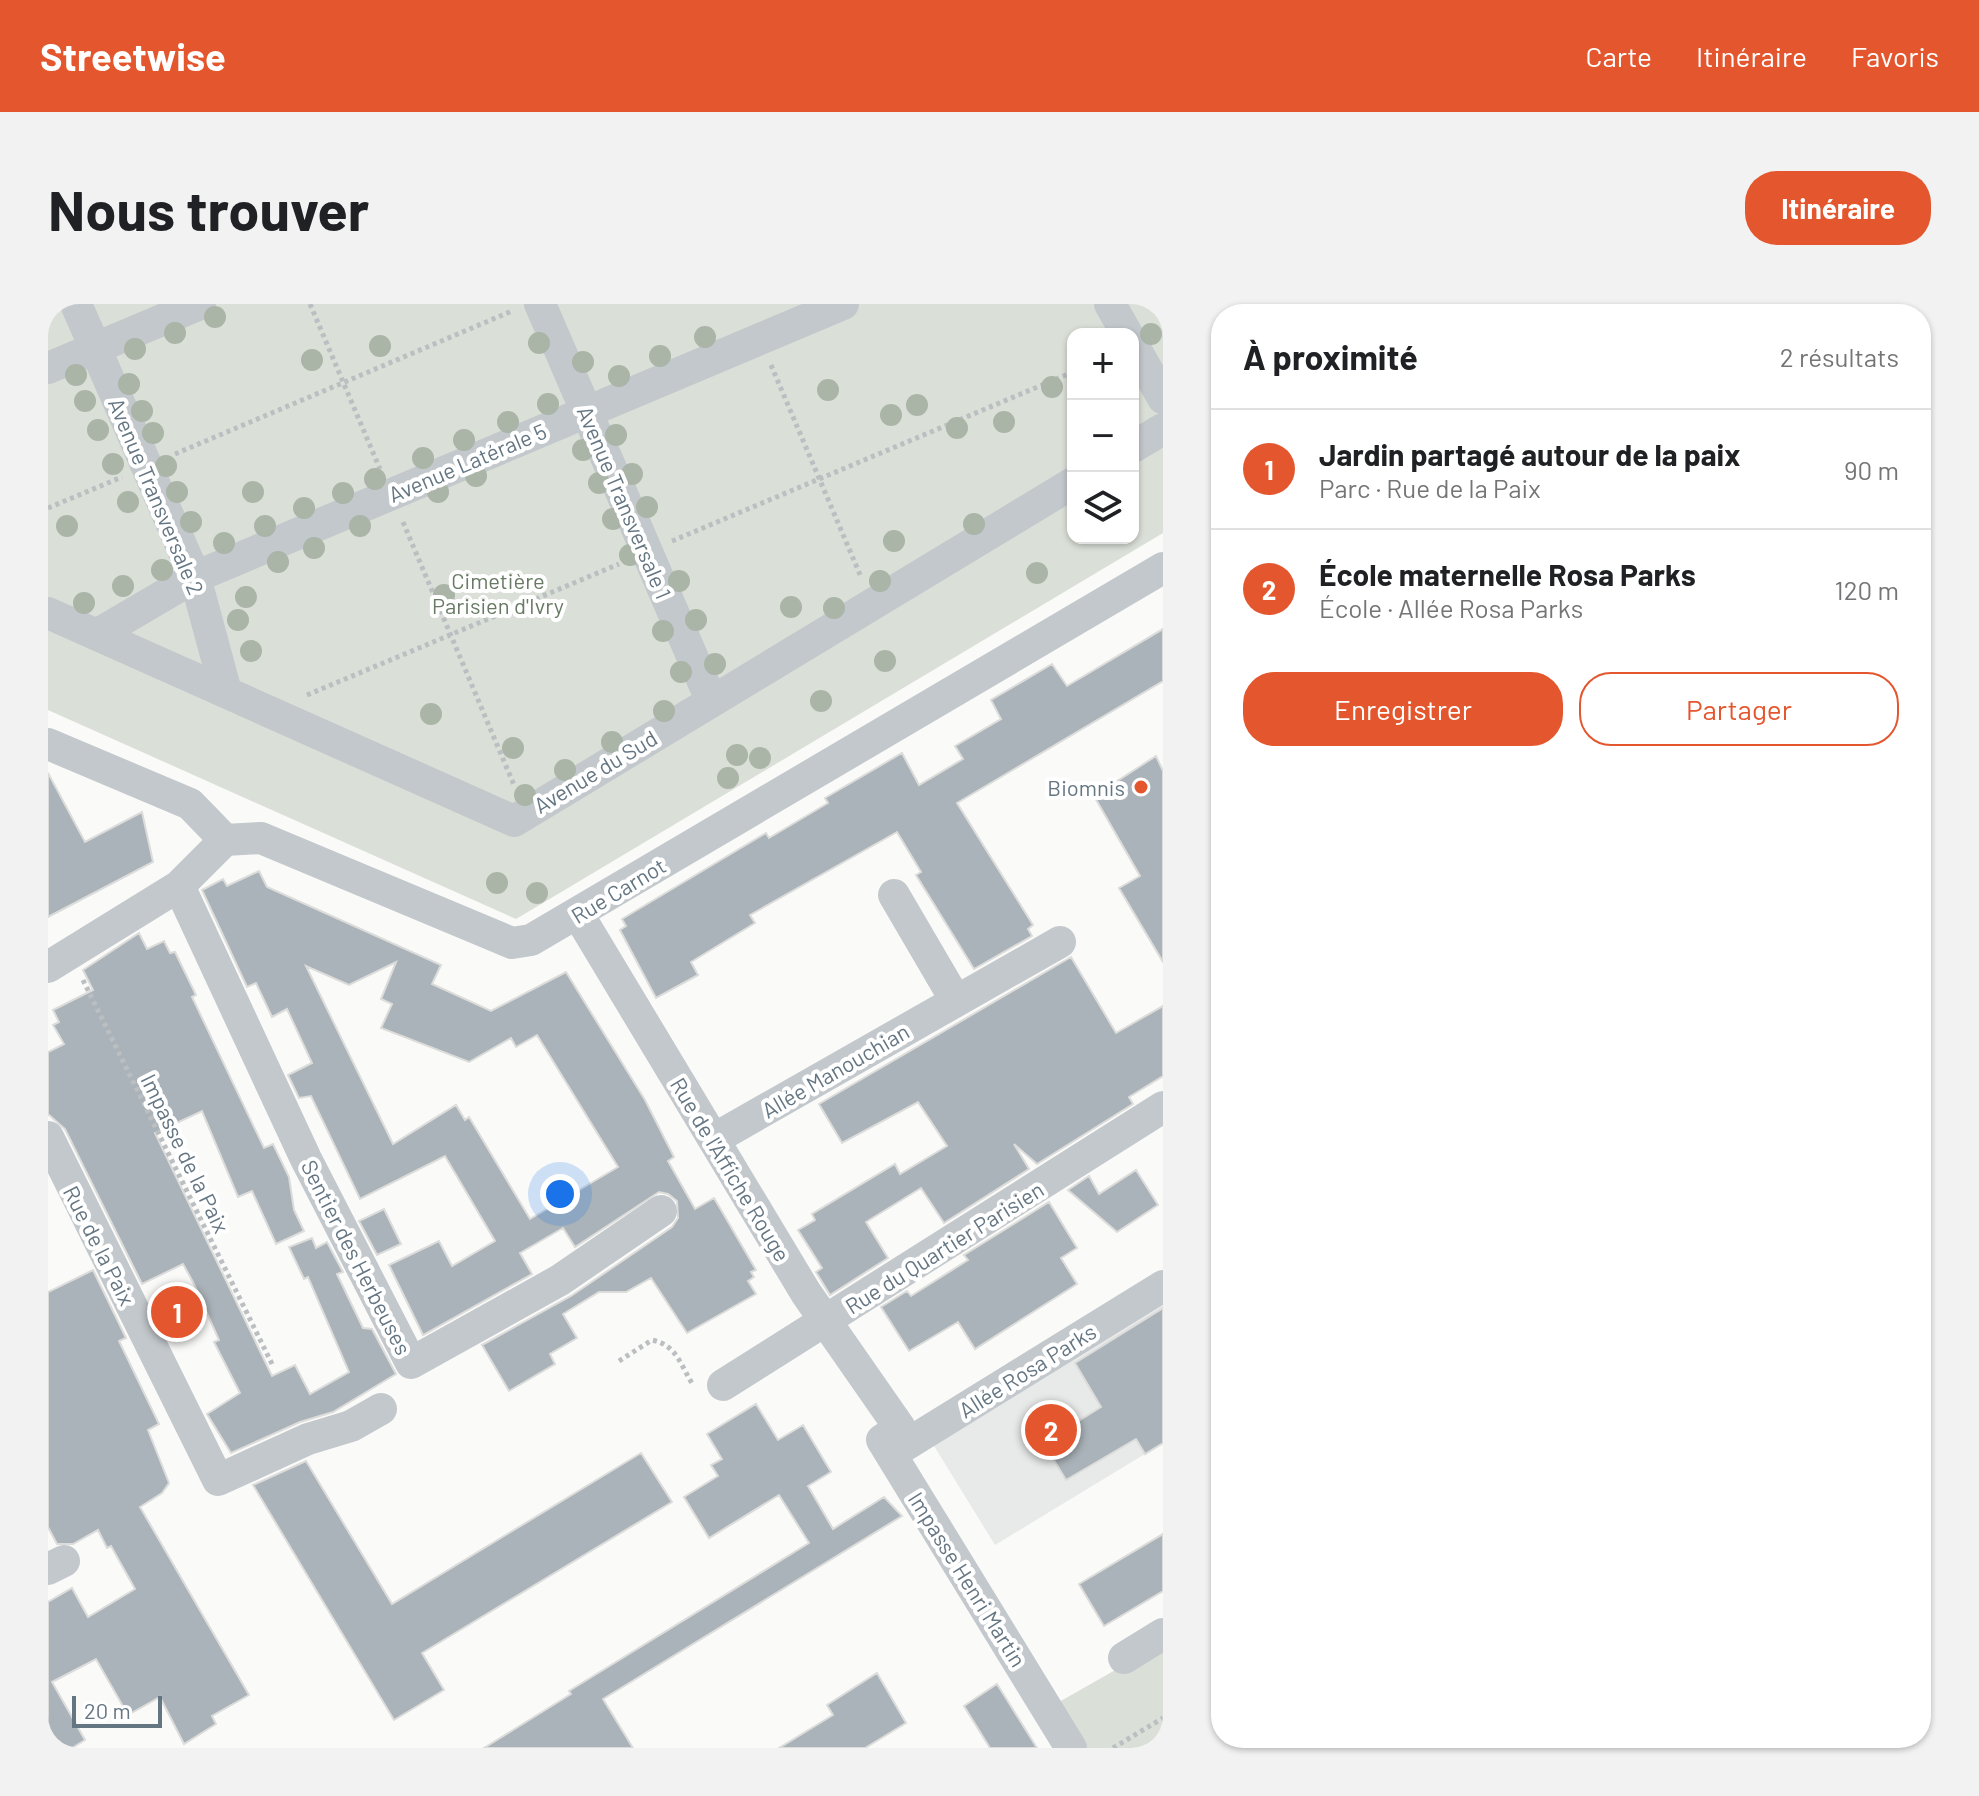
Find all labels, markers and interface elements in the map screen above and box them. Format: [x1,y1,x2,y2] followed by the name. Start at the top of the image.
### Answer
[40,33,226,79] text: Streetwise
[1586,39,1652,73] text: Carte
[1696,39,1807,73] text: Itinéraire
[1851,39,1939,73] text: Favoris
[1745,171,1931,245] button: Itinéraire
[48,175,369,242] text: Nous trouver
[1067,328,1139,544] map controls
[1067,328,1139,400] button: +
[1243,336,1418,377] text: À proximité
[1780,341,1899,372] text: 2 résultats
[104,394,210,598] street label: Avenue Transversale 2
[1067,400,1139,472] button: −
[573,402,677,602] street label: Avenue Transversale 1
[384,417,550,507] street label: Avenue Latérale 5
[1319,436,1740,472] text: Jardin partagé autour de la paix
[1264,454,1274,485] text: 1
[1844,454,1899,485] text: 90 m
[1067,472,1139,544] button: layers
[1319,472,1541,503] text: Parc · Rue de la Paix
[1319,556,1696,592] text: École maternelle Rosa Parks
[432,567,564,618] park label: Cimetière Parisien d'Ivry
[1262,574,1276,605] text: 2
[1835,574,1899,605] text: 120 m
[1319,592,1583,623] text: École · Allée Rosa Parks
[1243,672,1563,746] button: Enregistrer
[1579,672,1899,746] button: Partager
[529,724,661,818] street label: Avenue du Sud
[1047,774,1125,800] place label: Biomnis
[1132,778,1150,796] marker: Biomnis
[566,852,670,928] street label: Rue Carnot
[757,1017,913,1123] street label: Allée Manouchian
[136,1069,236,1237] street label: Impasse de la Paix
[666,1072,796,1266] street label: Rue de l'Affiche Rouge
[297,1155,417,1359] street label: Sentier des Herbeuses
[540,1174,580,1214] your location
[840,1175,1048,1319] street label: Rue du Quartier Parisien
[59,1181,141,1309] street label: Rue de la Paix
[151,1282,203,1342] pin: 1
[954,1317,1100,1423] street label: Allée Rosa Parks
[1025,1400,1077,1460] pin: 2
[904,1487,1032,1671] street label: Impasse Henri Martin
[72,1692,162,1728] scale bar
[84,1697,131,1723] text: 20 m

